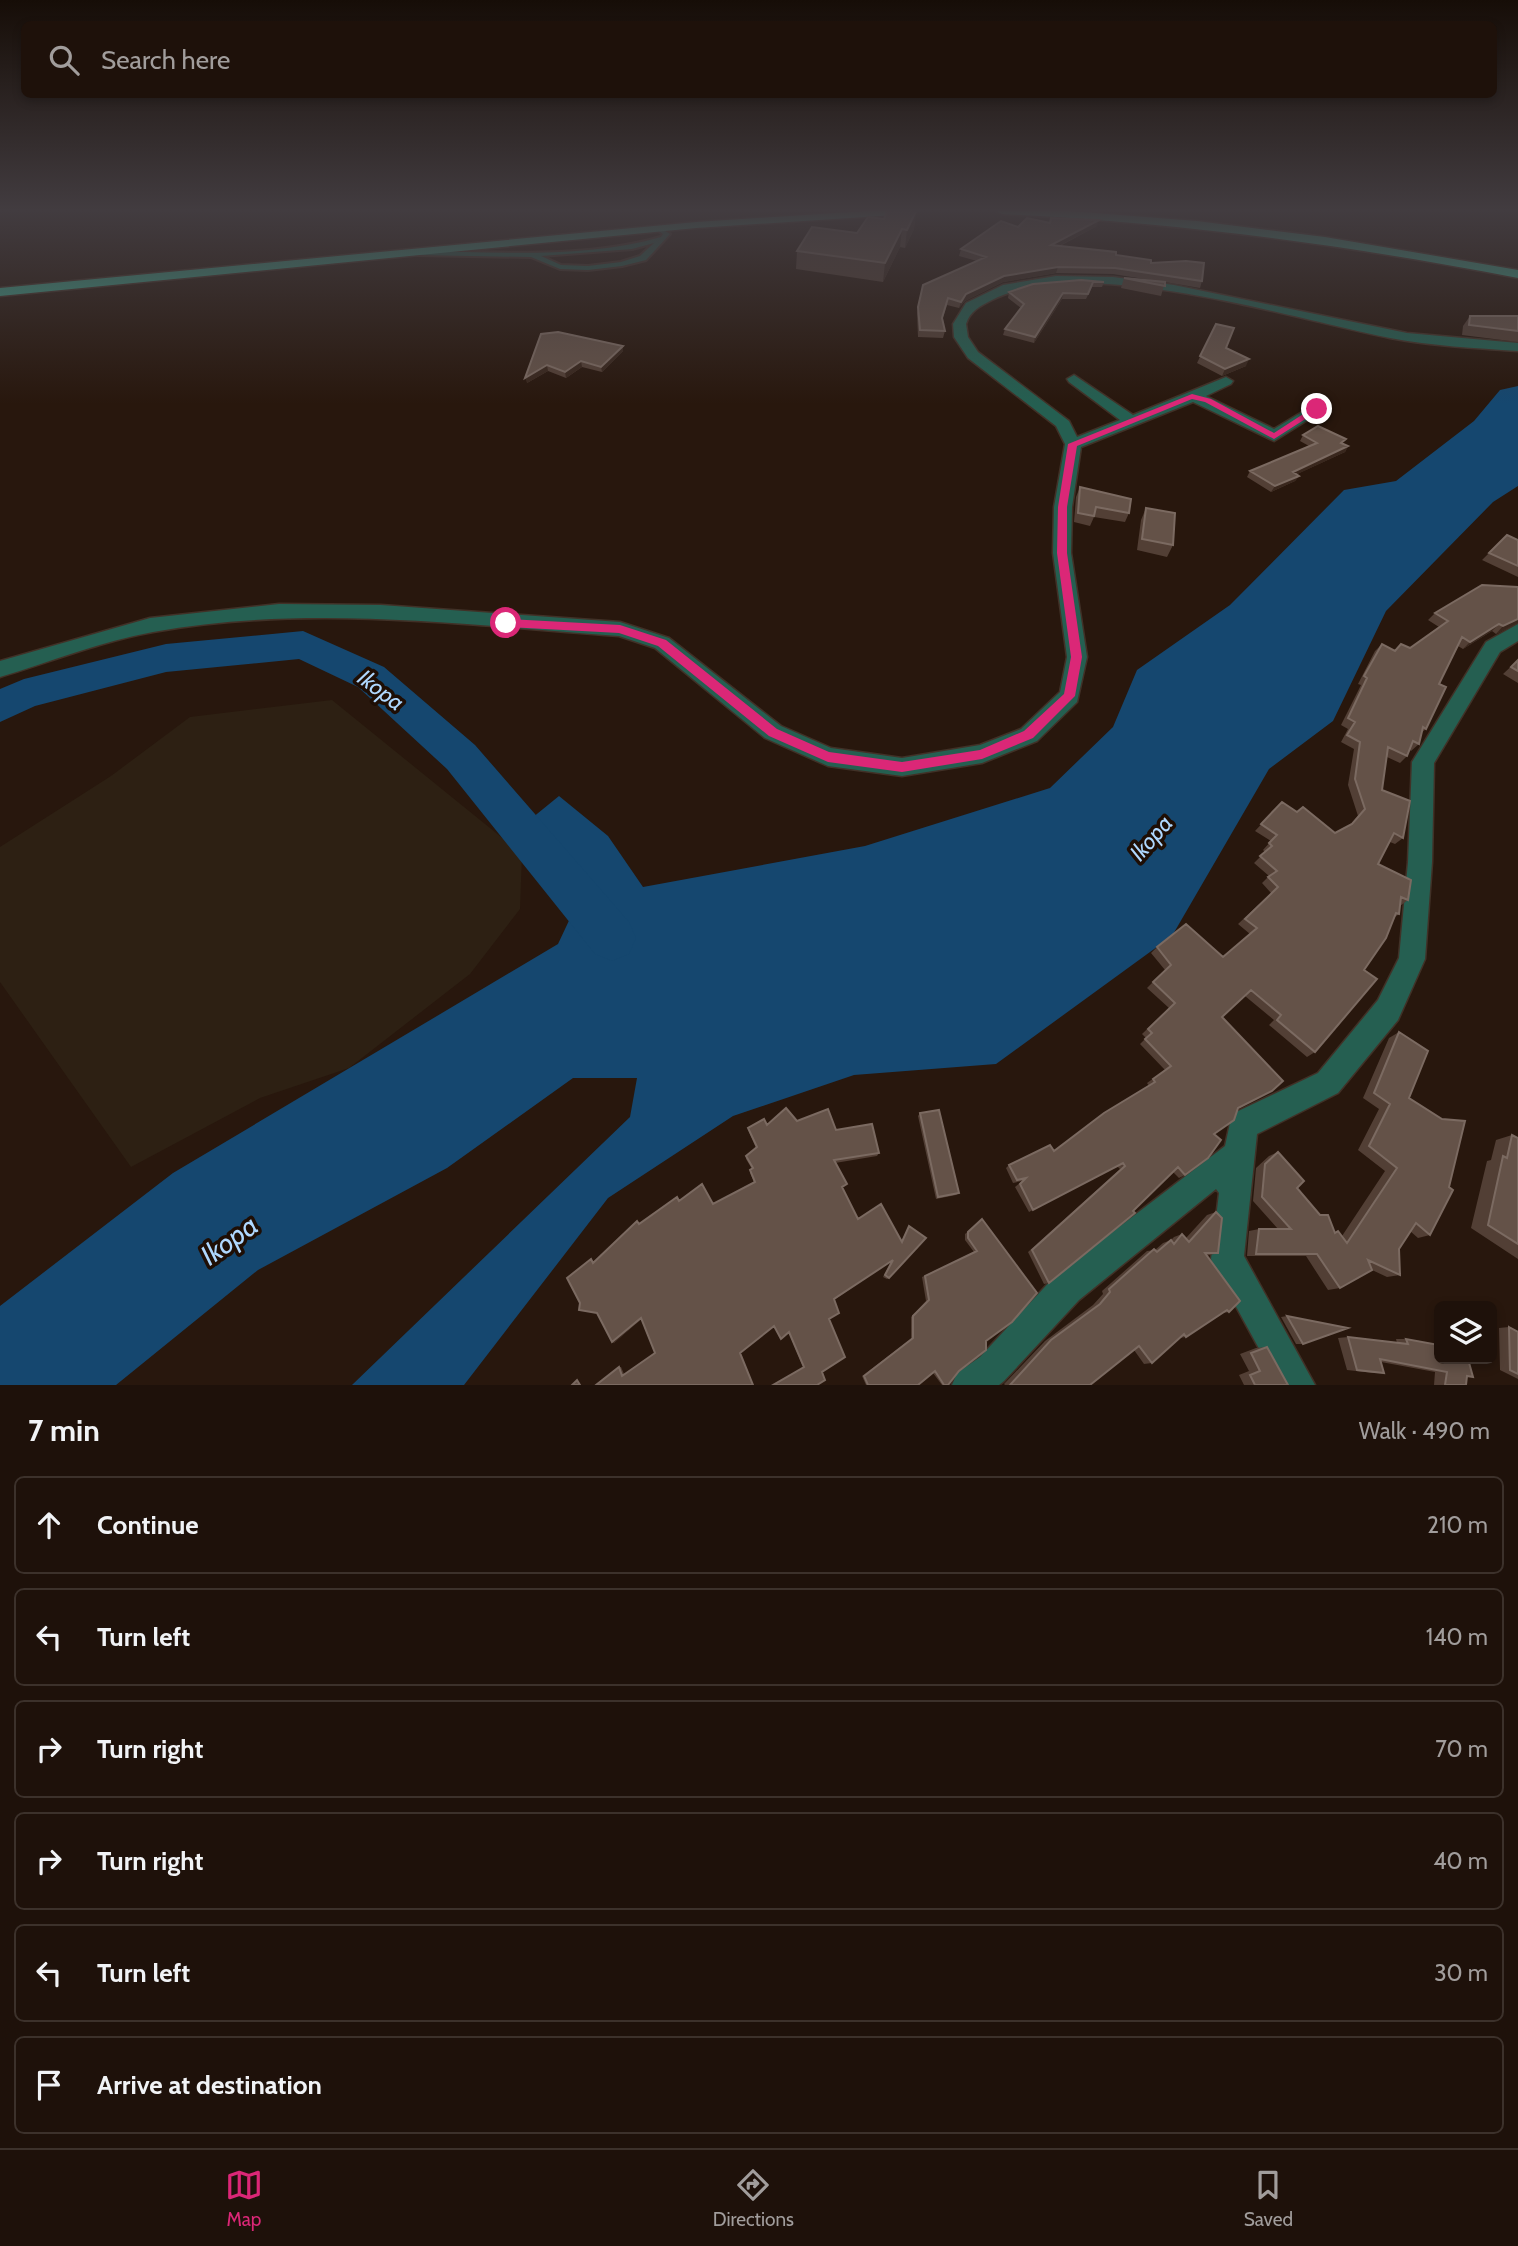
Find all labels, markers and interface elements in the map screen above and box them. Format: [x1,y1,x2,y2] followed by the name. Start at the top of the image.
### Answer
[21,21,1497,98] search box
[45,41,83,79] icon: search
[101,44,230,76] text: Search here
[1301,393,1332,424] route end
[490,607,521,638] route start
[352,663,410,717] water label: Ikopa
[1124,809,1178,867] water label: Ikopa
[194,1208,264,1272] water label: Ikopa
[1434,1301,1497,1364] map controls
[1434,1301,1497,1364] button: layers
[28,1412,100,1449] text: 7 min
[1359,1417,1490,1445] text: Walk · 490 m
[30,1506,68,1544] icon: ahead
[97,1509,199,1541] text: Continue
[1427,1511,1488,1539] text: 210 m
[30,1618,68,1656] icon: left
[97,1621,190,1653] text: Turn left
[1426,1623,1488,1651] text: 140 m
[30,1730,68,1768] icon: right
[97,1733,203,1765] text: Turn right
[1435,1735,1488,1763] text: 70 m
[30,1842,68,1880] icon: right
[97,1845,203,1877] text: Turn right
[1433,1847,1488,1875] text: 40 m
[30,1954,68,1992] icon: left
[97,1957,190,1989] text: Turn left
[1434,1959,1488,1987] text: 30 m
[30,2066,68,2104] icon: arrive
[97,2069,322,2101] text: Arrive at destination
[225,2166,263,2231] tab: Map
[713,2166,794,2231] tab: Directions
[1244,2166,1293,2231] tab: Saved

